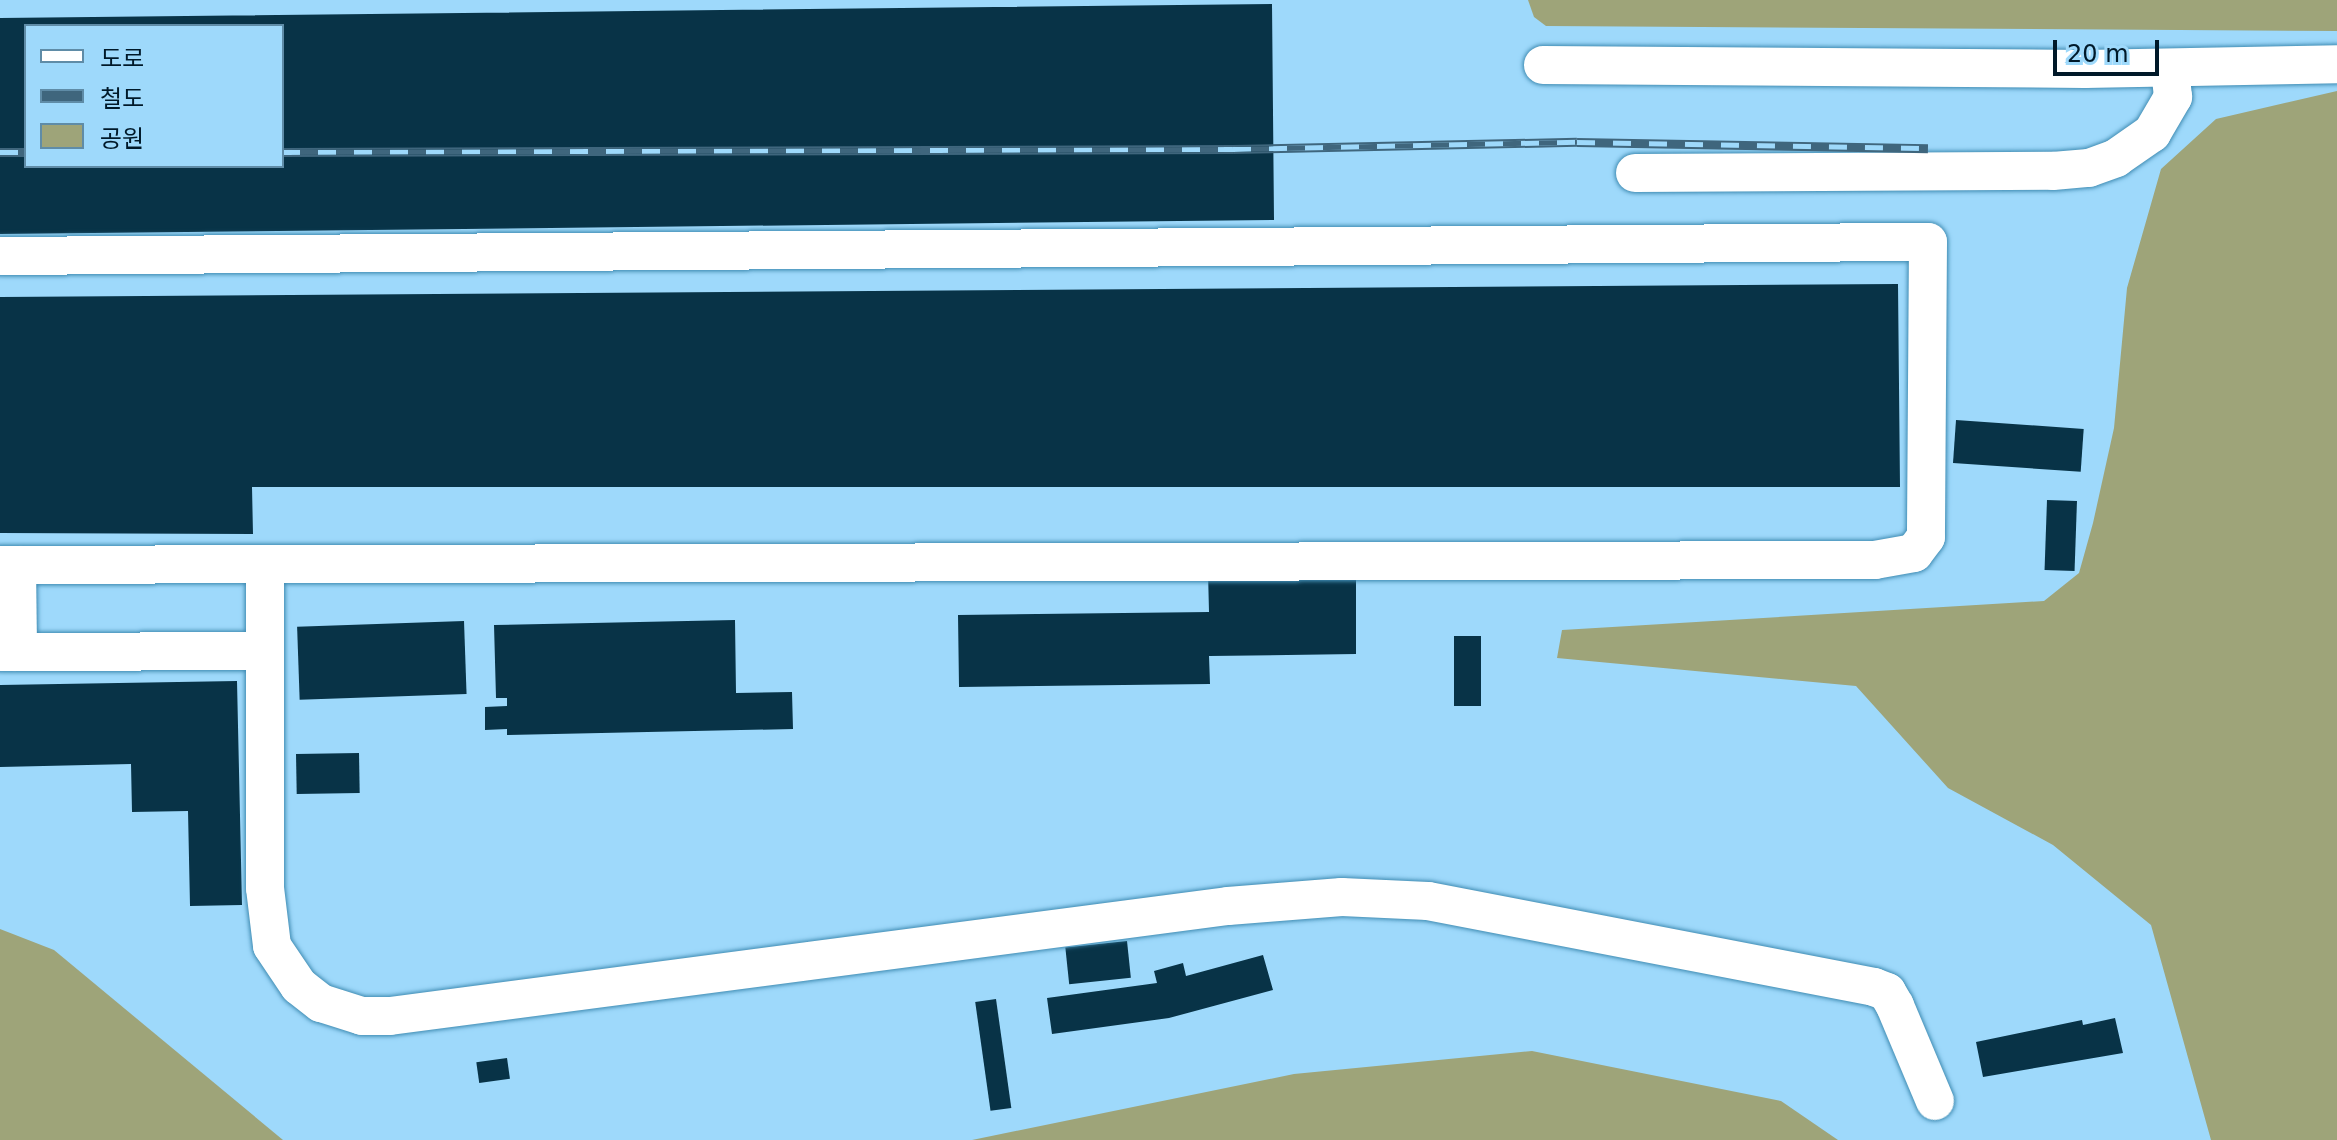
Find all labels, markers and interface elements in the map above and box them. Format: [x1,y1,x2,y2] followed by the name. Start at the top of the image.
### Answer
[24,24,284,168] legend
[2057,24,2163,74] scale bar
[2067,40,2129,68] text: 20 m
[100,45,144,73] text: 도로
[100,85,144,113] text: 철도
[100,125,144,153] text: 공원

